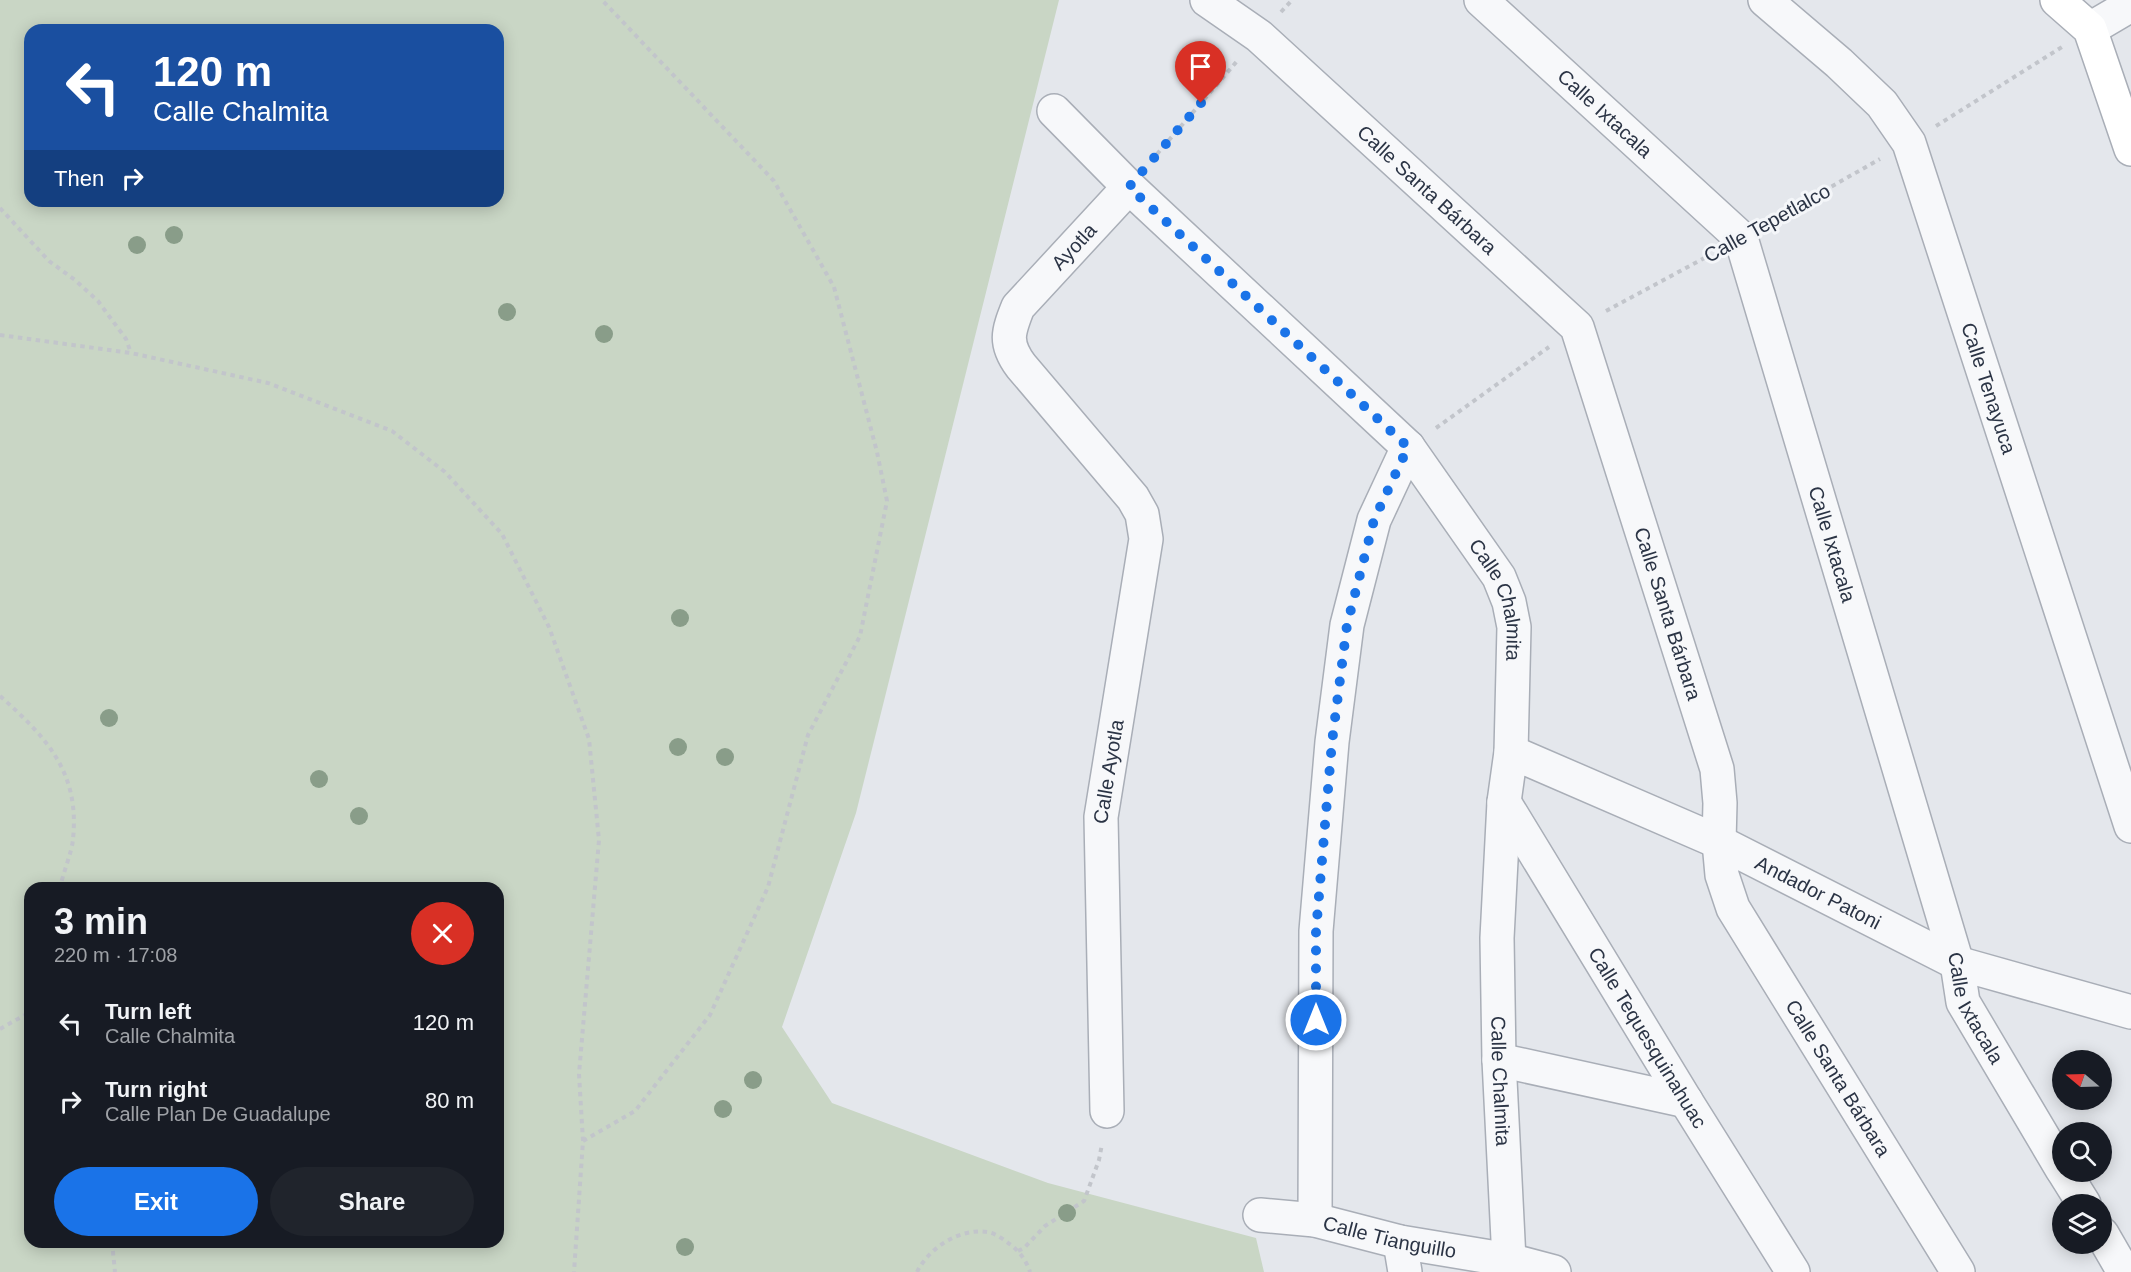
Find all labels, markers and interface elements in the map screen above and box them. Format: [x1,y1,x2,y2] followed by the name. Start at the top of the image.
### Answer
[1175,41,1226,103] pin
[54,48,132,126] icon: left
[153,48,272,95] text: 120 m
[1184,50,1217,83] icon: arrive
[1553,65,1657,163] street label: Calle Ixtacala
[153,97,329,127] text: Calle Chalmita
[1353,121,1502,259] street label: Calle Santa Bárbara
[116,162,149,195] icon: right
[54,166,104,191] text: Then
[1700,179,1834,267] street label: Calle Tepetlalco
[1047,218,1101,274] street label: Ayotla
[1957,320,2021,457] street label: Calle Tenayuca
[1805,484,1860,606] street label: Calle Ixtacala
[1630,524,1706,704] street label: Calle Santa Bárbara
[1465,535,1525,662] street label: Calle Chalmita
[1089,717,1128,825] street label: Calle Ayotla
[1752,851,1885,934] street label: Andador Patoni
[54,901,148,942] text: 3 min
[411,902,474,965] button: close
[1584,943,1711,1132] street label: Calle Tequesquinahuac
[54,944,177,966] text: 220 m · 17:08
[1943,949,2008,1068] street label: Calle Ixtacala
[1284,988,1348,1052] position arrow
[1781,996,1895,1161] street label: Calle Santa Bárbara
[105,999,191,1024] text: Turn left
[54,1007,87,1040] icon: left
[413,1010,474,1035] text: 120 m
[1487,1016,1514,1147] street label: Calle Chalmita
[105,1025,235,1047] text: Calle Chalmita
[2052,1050,2112,1110] north arrow
[2052,1050,2112,1254] map controls
[105,1077,207,1102] text: Turn right
[54,1085,87,1118] icon: right
[425,1088,474,1113] text: 80 m
[105,1103,331,1125] text: Calle Plan De Guadalupe
[2052,1122,2112,1182] button: search
[54,1167,258,1236] button: Exit
[270,1167,474,1236] button: Share
[2052,1194,2112,1254] button: layers
[1321,1212,1458,1262] street label: Calle Tianguillo

